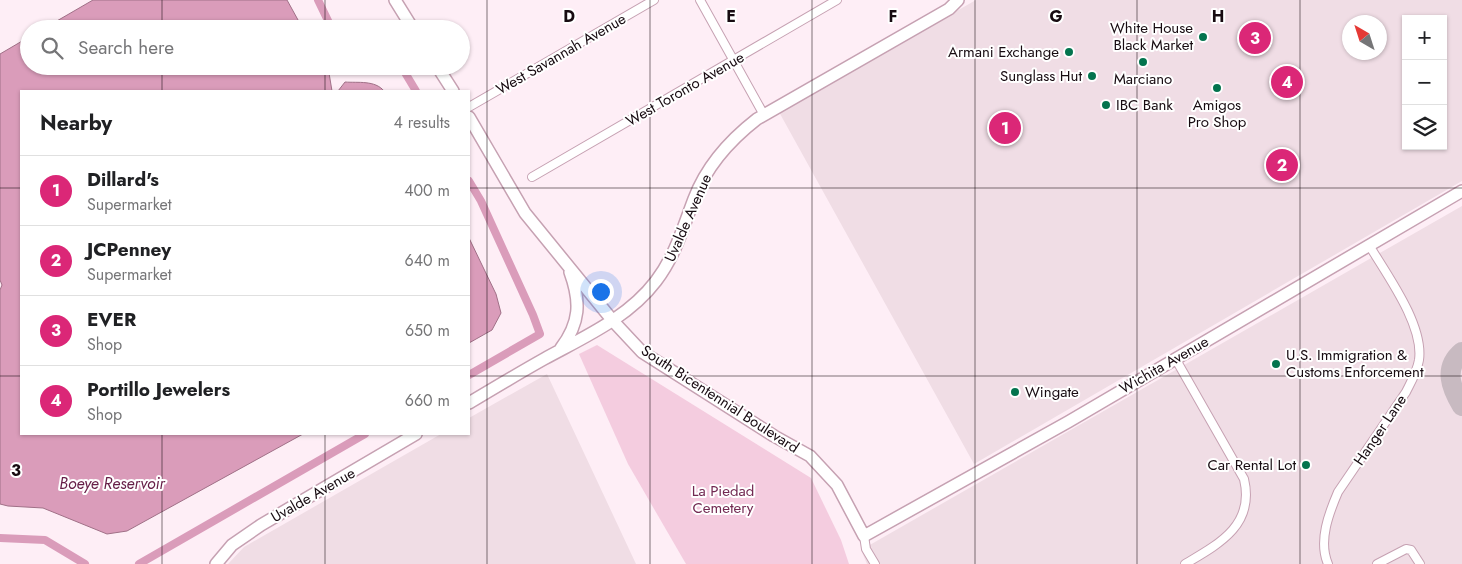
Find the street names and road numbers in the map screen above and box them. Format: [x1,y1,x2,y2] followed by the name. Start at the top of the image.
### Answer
[492,8,630,100] street label: West Savannah Avenue
[622,46,748,132] street label: West Toronto Avenue
[659,170,717,265] street label: Uvalde Avenue
[1115,330,1213,399] street label: Wichita Avenue
[637,340,803,458] street label: South Bicentennial Boulevard
[1348,390,1412,470] street label: Hanger Lane
[267,462,360,528] street label: Uvalde Avenue

